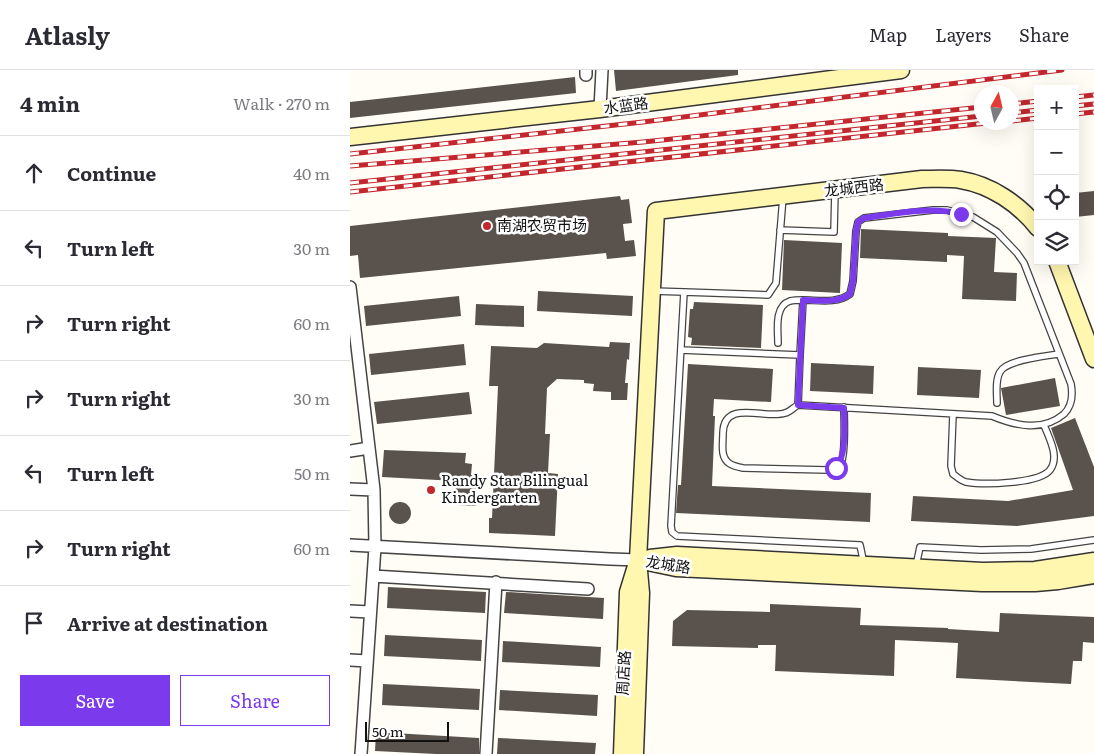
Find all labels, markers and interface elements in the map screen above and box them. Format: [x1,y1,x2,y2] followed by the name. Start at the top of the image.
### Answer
[25,17,110,52] text: Atlasly
[869,21,907,48] text: Map
[935,21,991,48] text: Layers
[1019,21,1069,48] text: Share
[974,85,1019,130] north arrow
[1034,85,1079,265] map controls
[1034,85,1079,130] button: +
[20,87,80,118] text: 4 min
[602,90,650,119] street label: 水蓝路
[233,91,330,115] text: Walk · 270 m
[1034,130,1079,175] button: −
[20,159,48,187] icon: ahead
[67,159,156,187] text: Continue
[293,161,330,185] text: 40 m
[823,171,885,202] street label: 龙城西路
[1034,175,1079,220] button: locate
[950,203,973,226] route end
[497,213,587,236] place label: 南湖农贸市场
[481,220,493,232] marker: 南湖农贸市场
[1034,220,1079,265] button: layers
[20,234,48,262] icon: left
[67,234,154,262] text: Turn left
[293,236,330,260] text: 30 m
[20,309,48,337] icon: right
[67,309,171,337] text: Turn right
[293,311,330,335] text: 60 m
[20,384,48,412] icon: right
[67,384,171,412] text: Turn right
[293,386,330,410] text: 30 m
[825,457,848,480] route start
[20,459,48,487] icon: left
[67,459,154,487] text: Turn left
[294,461,330,485] text: 50 m
[441,468,588,508] place label: Randy Star Bilingual Kindergarten
[425,484,437,496] marker: Randy Star Bilingual Kindergarten
[20,534,48,562] icon: right
[67,534,171,562] text: Turn right
[293,536,330,560] text: 60 m
[644,549,692,578] street label: 龙城路
[20,609,48,637] icon: arrive
[67,609,268,637] text: Arrive at destination
[610,650,635,696] street label: 周店路
[20,675,170,726] button: Save
[180,675,330,726] button: Share
[365,719,449,742] scale bar
[372,721,404,741] text: 50 m

